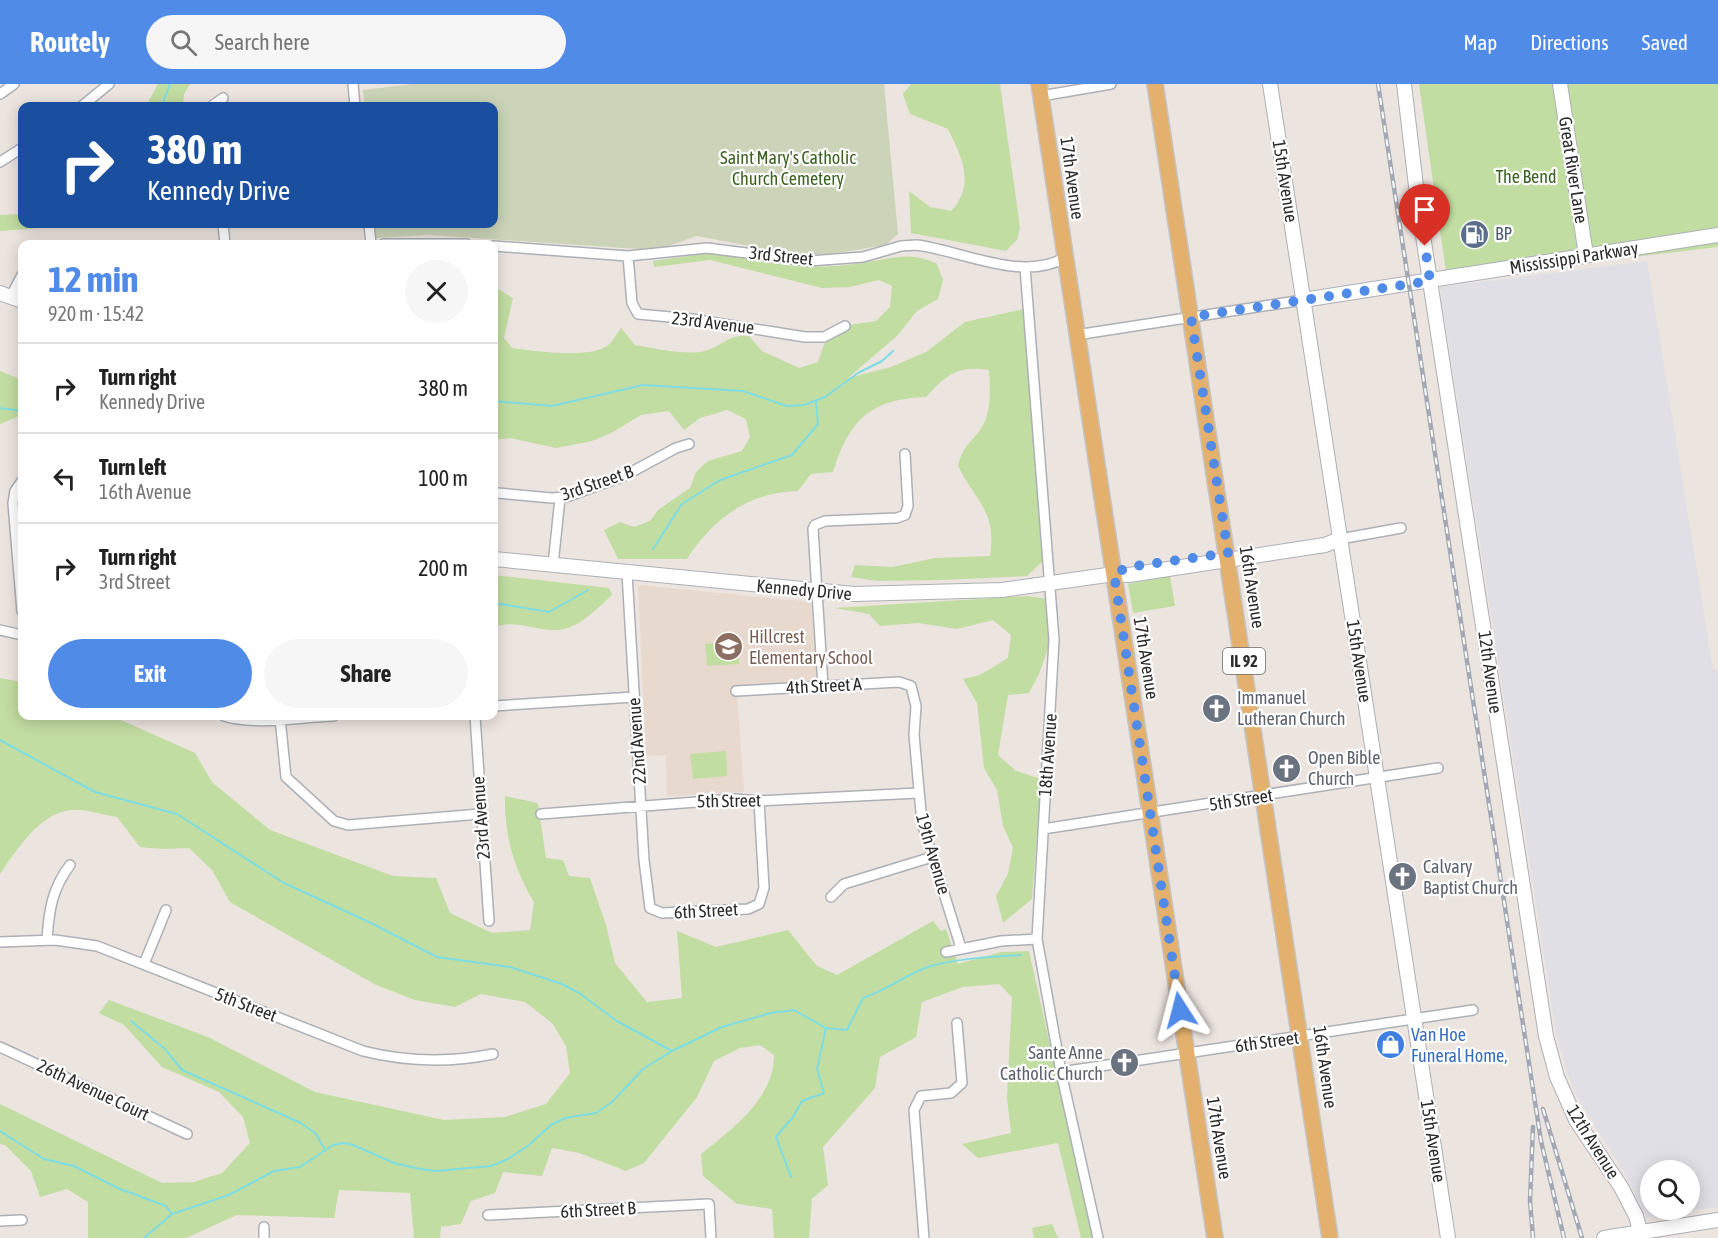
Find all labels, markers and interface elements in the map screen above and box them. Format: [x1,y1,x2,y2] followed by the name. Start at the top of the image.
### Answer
[146,15,566,69] search box
[30,26,110,58] text: Routely
[167,26,200,59] icon: search
[215,29,310,55] text: Search here
[1463,30,1497,54] text: Map
[1530,30,1609,54] text: Directions
[1642,30,1688,54] text: Saved
[1555,115,1592,225] street label: Great River Lane
[147,125,242,173] text: 380 m
[48,126,126,204] icon: right
[1056,135,1089,221] street label: 17th Avenue
[1269,138,1302,224] street label: 15th Avenue
[720,147,856,189] park label: Saint Mary's Catholic Church Cemetery
[1496,166,1556,187] park label: The Bend
[147,175,290,206] text: Kennedy Drive
[1399,184,1450,246] pin
[1408,193,1441,226] icon: arrive
[1458,218,1490,250] fuel station icon: BP
[1495,223,1513,244] place label: BP
[1508,237,1640,278] street label: Mississippi Parkway
[748,242,814,269] street label: 3rd Street
[48,258,138,300] text: 12 min
[405,260,468,323] button: close
[48,302,144,325] text: 920 m · 15:42
[671,307,756,338] street label: 23rd Avenue
[99,364,176,390] text: Turn right
[48,372,81,405] icon: right
[418,375,468,401] text: 380 m
[99,390,205,413] text: Kennedy Drive
[99,454,166,480] text: Turn left
[558,460,636,505] street label: 3rd Street B
[48,462,81,495] icon: left
[418,465,468,491] text: 100 m
[99,480,191,503] text: 16th Avenue
[99,544,176,570] text: Turn right
[1236,544,1269,630] street label: 16th Avenue
[48,552,81,585] icon: right
[418,555,468,581] text: 200 m
[99,570,170,593] text: 3rd Street
[756,575,853,604] street label: Kennedy Drive
[1130,615,1163,701] street label: 17th Avenue
[1343,618,1376,704] street label: 15th Avenue
[749,626,873,668] place label: Hillcrest Elementary School
[1474,629,1507,715] street label: 12th Avenue
[712,631,744,663] school or university icon: Hillcrest Elementary School
[48,639,252,708] button: Exit
[264,639,468,708] button: Share
[1223,648,1265,674] road number: IL 92
[786,673,862,698] street label: 4th Street A
[1237,687,1346,729] place label: Immanuel Lutheran Church
[1200,692,1232,724] church icon: Immanuel Lutheran Church
[623,697,650,785] street label: 22nd Avenue
[1034,713,1061,797] street label: 18th Avenue
[1308,747,1380,789] place label: Open Bible Church
[1271,752,1303,784] church icon: Open Bible Church
[467,776,494,860] street label: 23rd Avenue
[1208,784,1274,815] street label: 5th Street
[697,789,761,812] street label: 5th Street
[912,811,955,897] street label: 19th Avenue
[1423,856,1518,898] place label: Calvary Baptist Church
[1386,861,1418,893] church icon: Calvary Baptist Church
[673,898,739,923] street label: 6th Street
[1148,978,1212,1042] position arrow
[212,983,280,1026] street label: 5th Street
[1309,1024,1342,1110] street label: 16th Avenue
[1411,1024,1507,1066] place label: Van Hoe Funeral Home,
[1234,1027,1300,1056] street label: 6th Street
[1374,1029,1406,1061] shop icon: Van Hoe Funeral Home,
[1000,1042,1103,1084] place label: Sante Anne Catholic Church
[1108,1047,1140,1079] church icon: Sante Anne Catholic Church
[34,1054,153,1125] street label: 26th Avenue Court
[1203,1095,1236,1181] street label: 17th Avenue
[1417,1098,1450,1184] street label: 15th Avenue
[1562,1101,1624,1183] street label: 12th Avenue
[1640,1160,1700,1220] map controls
[1640,1160,1700,1220] button: search
[560,1197,637,1222] street label: 6th Street B

